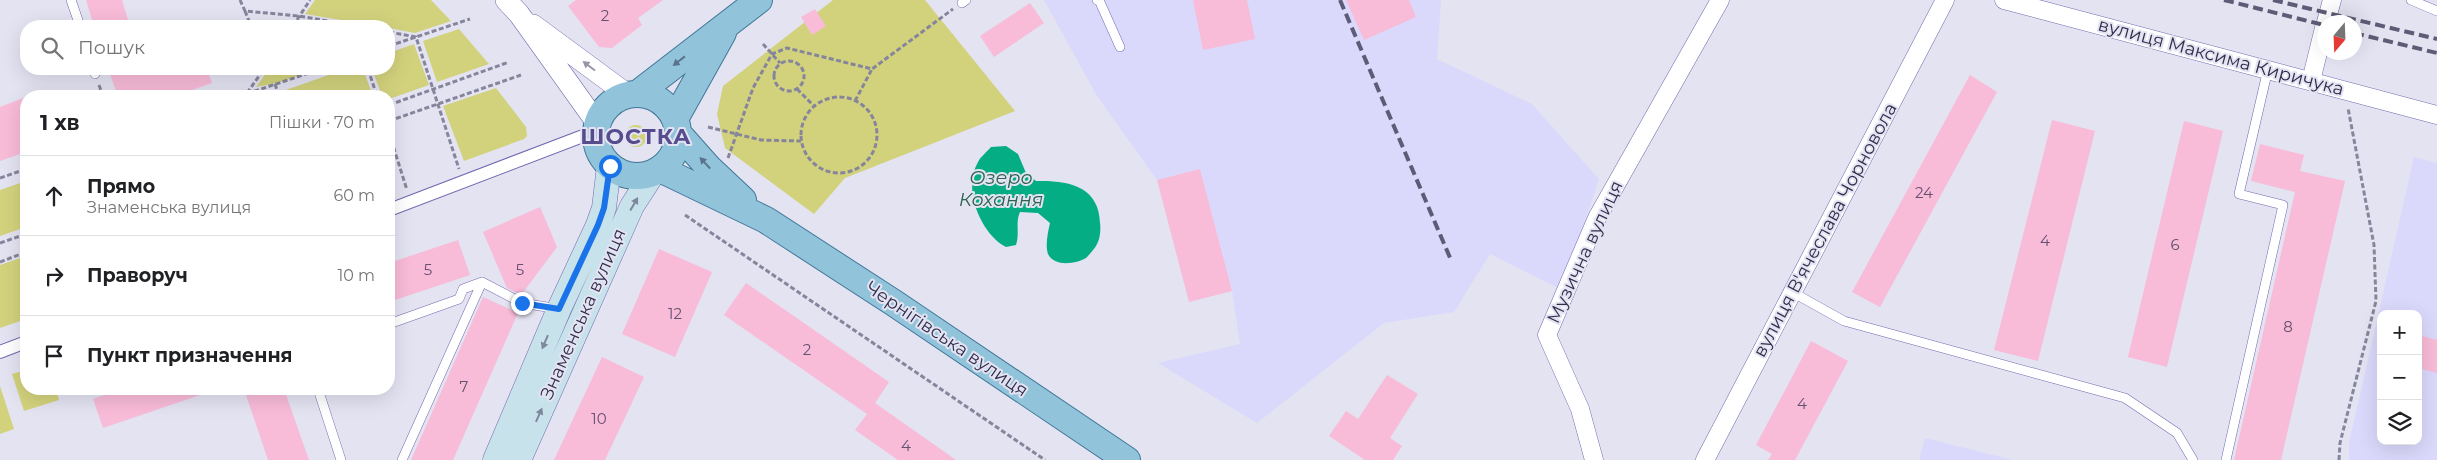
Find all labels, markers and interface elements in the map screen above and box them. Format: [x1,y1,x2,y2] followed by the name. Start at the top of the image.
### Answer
[601,6,609,25] house number: 2
[2096,14,2346,100] street label: вулиця Максима Киричука
[2317,15,2362,60] north arrow
[20,20,395,75] search box
[38,34,66,62] icon: search
[78,36,145,59] text: Пошук
[673,55,686,66] one-way arrow
[582,61,596,71] one-way arrow
[1749,99,1901,361] street label: вулиця В'ячеслава Чорновола
[40,110,80,135] text: 1 хв
[269,113,375,132] text: Пішки · 70 m
[580,123,692,150] district label: ШОСТКА
[599,155,622,178] route start
[699,157,711,169] one-way arrow
[959,166,1043,211] water label: Озеро Кохання
[87,175,155,198] text: Прямо
[1542,177,1628,327] street label: Музична вулиця
[40,182,68,210] icon: ahead
[1915,183,1933,202] house number: 24
[333,186,375,205] text: 60 m
[630,196,638,211] one-way arrow
[87,198,251,217] text: Знаменська вулиця
[535,225,631,403] street label: Знаменська вулиця
[2040,231,2050,250] house number: 4
[2170,235,2180,254] house number: 6
[424,260,432,279] house number: 5
[516,260,524,279] house number: 5
[40,262,68,290] icon: right
[87,264,188,287] text: Праворуч
[337,266,375,285] text: 10 m
[862,276,1032,402] street label: Чернігівська вулиця
[511,292,534,315] route end
[668,304,682,323] house number: 12
[2377,310,2422,445] map controls
[2377,310,2422,355] button: +
[2283,317,2293,336] house number: 8
[541,335,549,350] one-way arrow
[803,340,811,359] house number: 2
[40,342,68,370] icon: arrive
[87,344,293,367] text: Пункт призначення
[2377,355,2422,400] button: −
[460,377,469,396] house number: 7
[1797,394,1807,413] house number: 4
[2377,400,2422,445] button: layers
[535,408,543,422] one-way arrow
[591,409,607,428] house number: 10
[901,436,911,455] house number: 4

